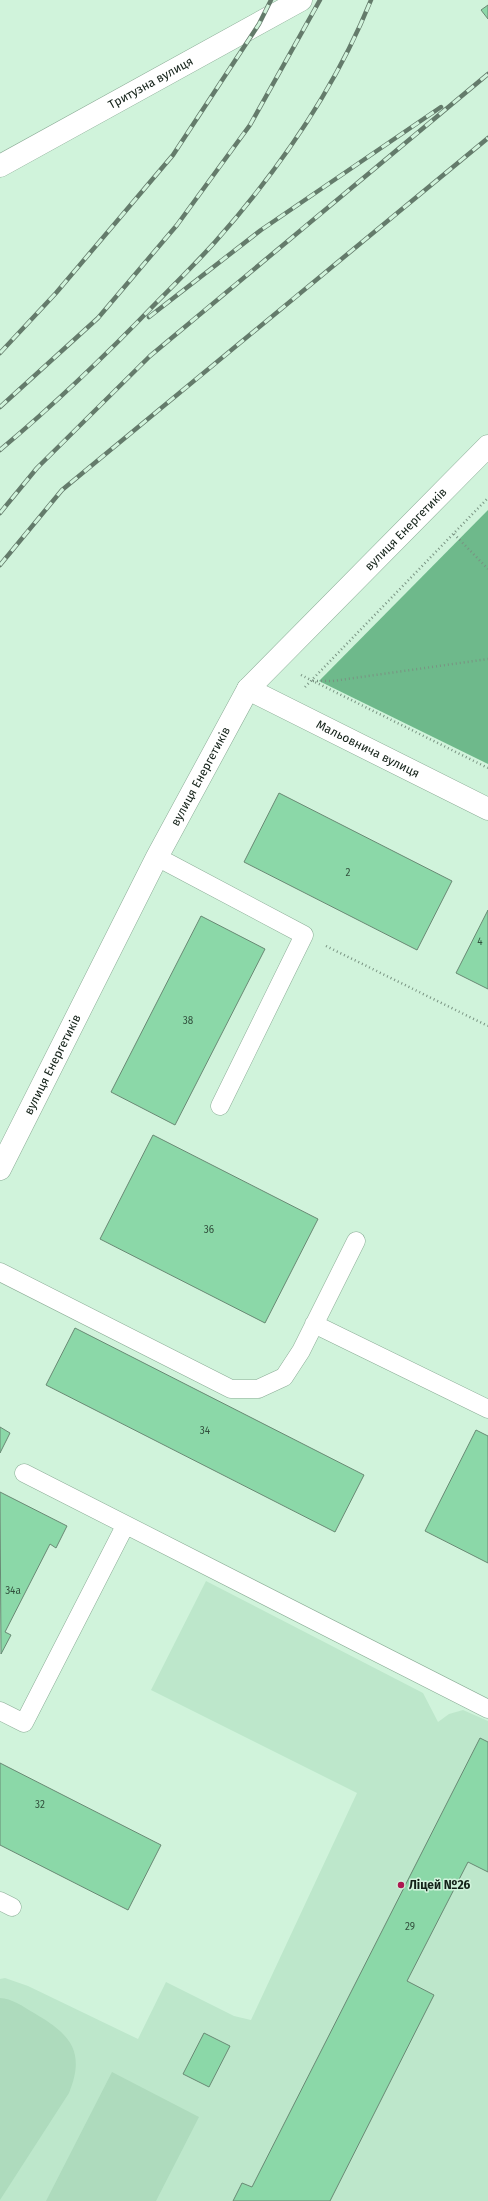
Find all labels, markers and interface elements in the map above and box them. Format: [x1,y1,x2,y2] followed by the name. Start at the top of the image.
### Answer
[106,54,196,112] street label: Тритузна вулиця
[362,485,450,573] street label: вулиця Енергетиків
[314,717,422,781] street label: Мальовнича вулиця
[168,724,233,828] street label: вулиця Енергетиків
[346,867,351,879] house number: 2
[477,936,483,948] house number: 4
[21,1012,84,1117] street label: вулиця Енергетиків
[183,1015,194,1027] house number: 38
[204,1224,214,1236] house number: 36
[200,1425,211,1437] house number: 34
[5,1585,21,1597] house number: 34а
[35,1799,45,1811] house number: 32
[409,1878,471,1892] place label: Ліцей №26
[396,1880,406,1890] marker: Ліцей №26
[405,1921,415,1933] house number: 29

